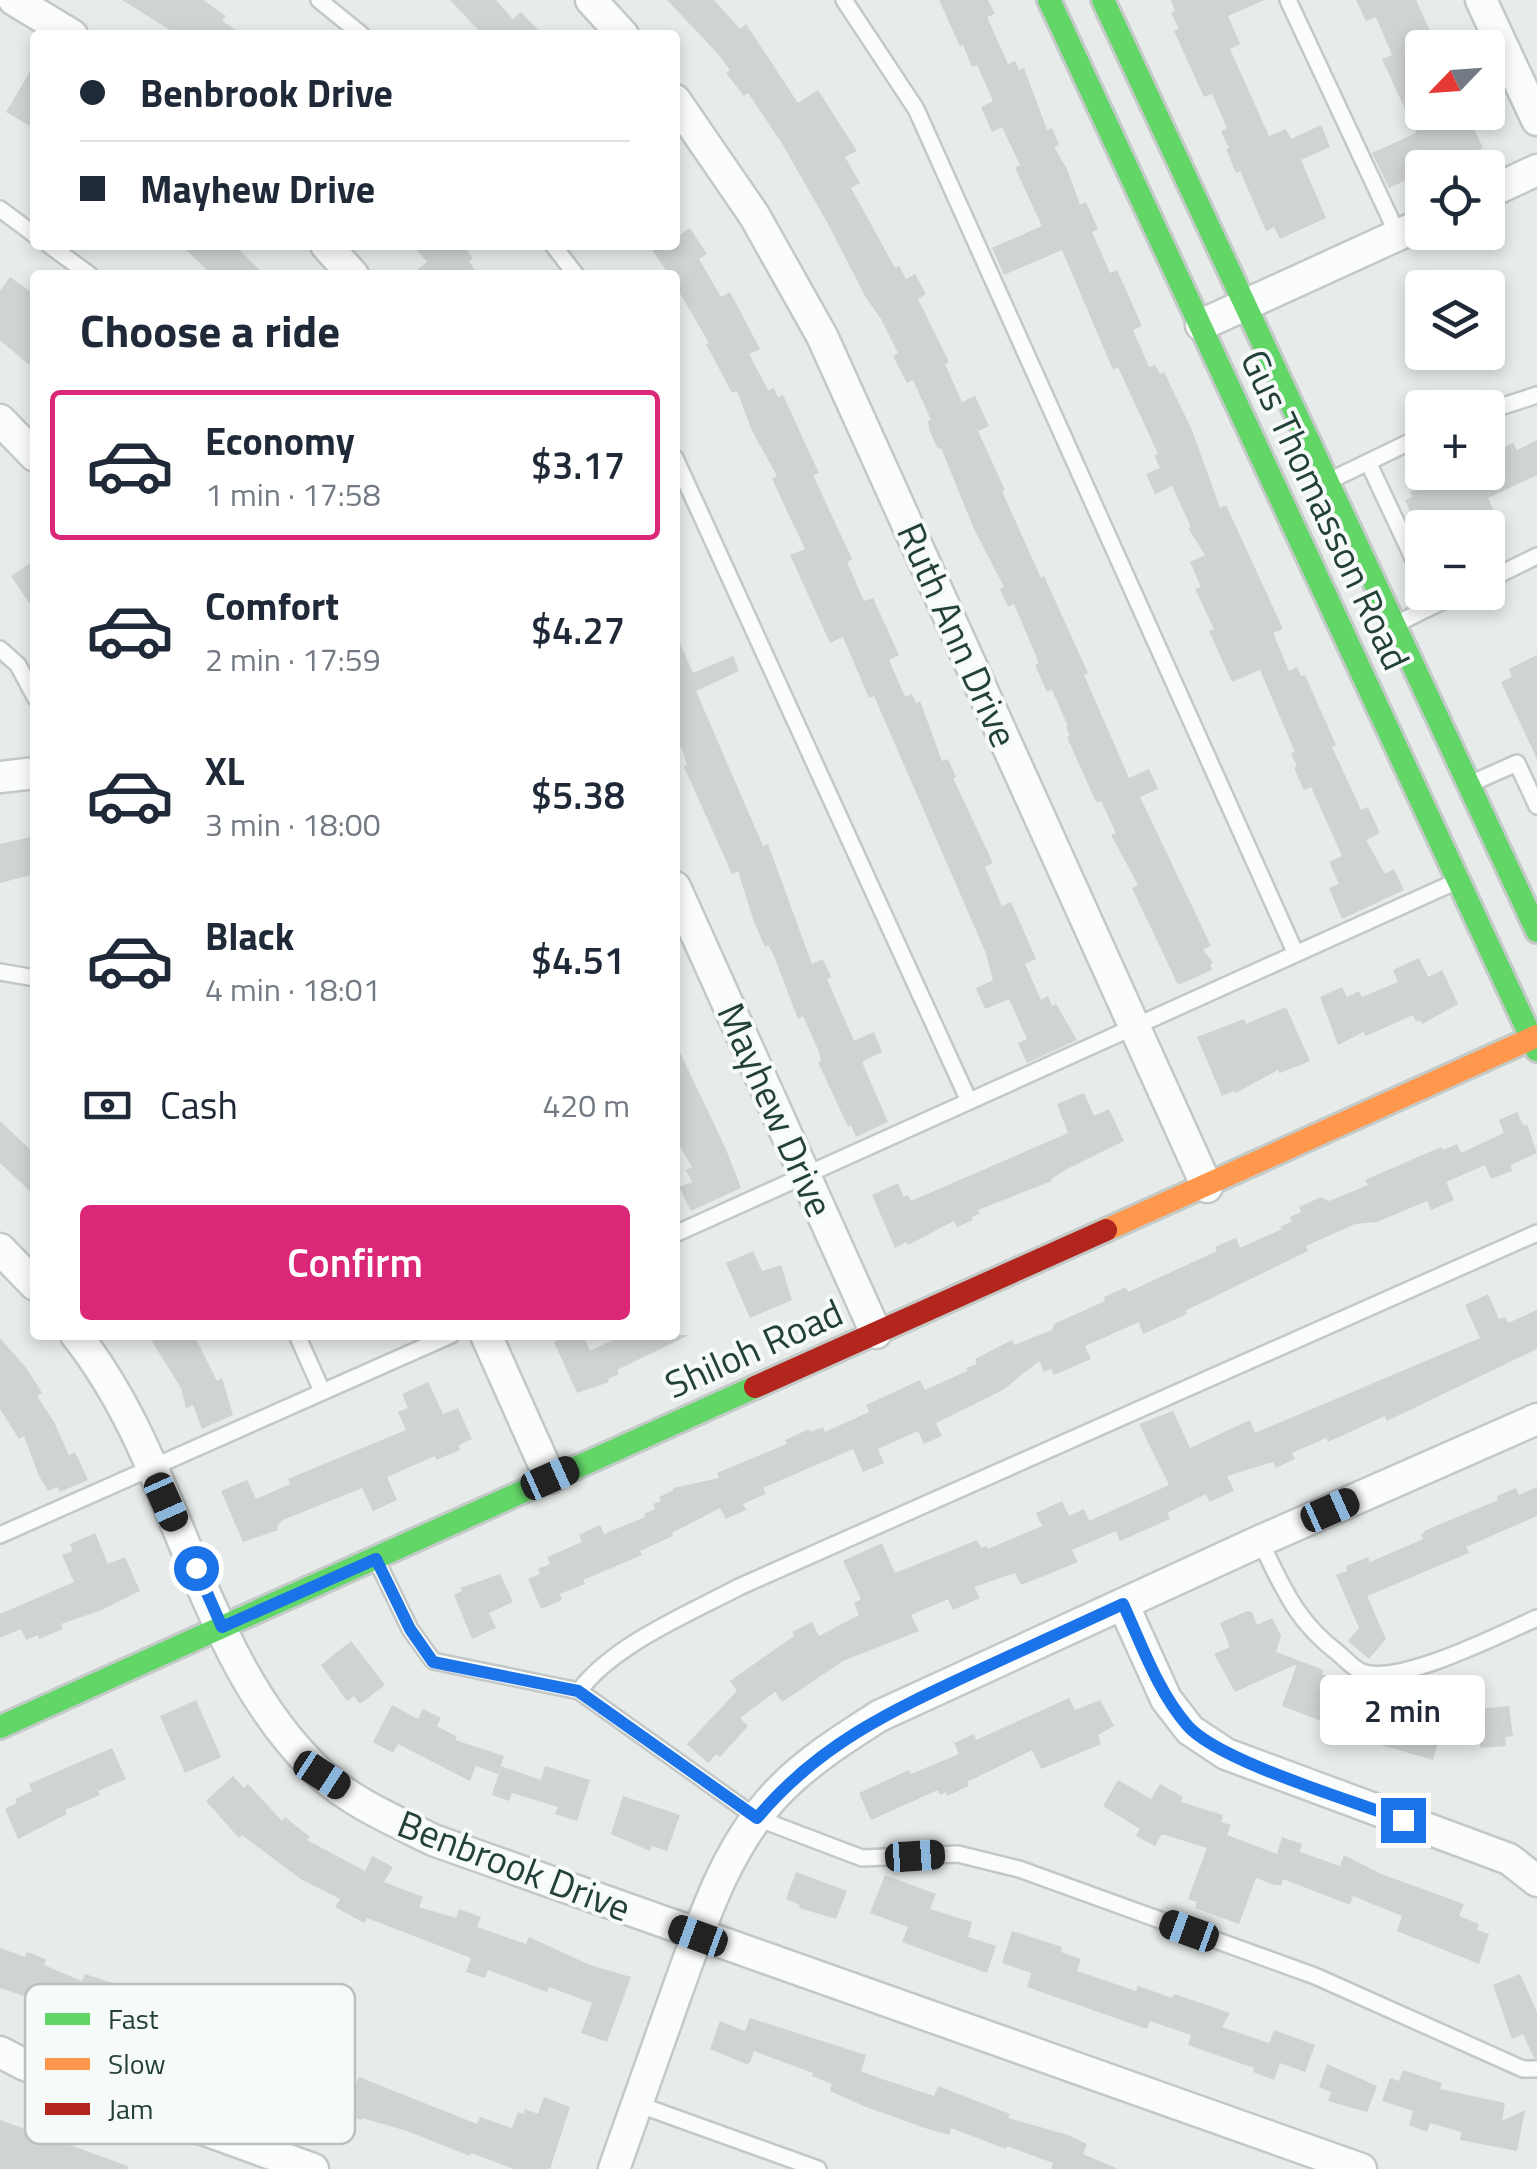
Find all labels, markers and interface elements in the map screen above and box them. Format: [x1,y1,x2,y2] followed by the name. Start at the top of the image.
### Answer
[1405,30,1505,130] north arrow
[1405,30,1505,610] map controls
[140,64,393,122] text: Benbrook Drive
[1405,150,1505,250] button: locate
[140,160,375,218] text: Mayhew Drive
[1405,270,1505,370] button: layers
[80,296,340,364] text: Choose a ride
[1226,340,1426,679] street label: Gus Thomasson Road
[1405,390,1505,490] button: +
[205,412,355,470] text: Economy
[85,420,175,510] icon: car
[531,436,625,494] text: $3.17
[205,470,381,518] text: 1 min · 17:58
[1405,510,1505,610] button: −
[883,513,1033,756] street label: Ruth Ann Drive
[205,577,339,635] text: Comfort
[85,585,175,675] icon: car
[531,601,625,659] text: $4.27
[205,635,381,683] text: 2 min · 17:59
[205,742,245,800] text: XL
[85,750,175,840] icon: car
[531,766,625,824] text: $5.38
[205,800,381,848] text: 3 min · 18:00
[205,907,294,965] text: Black
[85,915,175,1005] icon: car
[531,931,625,989] text: $4.51
[205,965,381,1013] text: 4 min · 18:01
[703,993,849,1226] street label: Mayhew Drive
[160,1076,238,1134] text: Cash
[80,1078,135,1133] icon: cash
[542,1081,630,1129] text: 420 m
[80,1205,630,1320] button: Confirm
[655,1283,852,1413] street label: Shiloh Road
[516,1452,584,1504] car
[140,1468,192,1536] car
[1296,1484,1364,1536] car
[174,1546,219,1591] route start
[1320,1675,1486,1745] callout: 2 min
[1364,1686,1441,1734] text: 2 min
[289,1746,355,1804] car
[389,1794,639,1936] street label: Benbrook Drive
[1381,1798,1426,1843] route end
[884,1839,946,1873] car
[1156,1907,1222,1955] car
[665,1912,731,1960] car
[25,1984,355,2144] legend
[108,1997,159,2040] text: Fast
[108,2042,166,2085] text: Slow
[108,2087,154,2130] text: Jam

